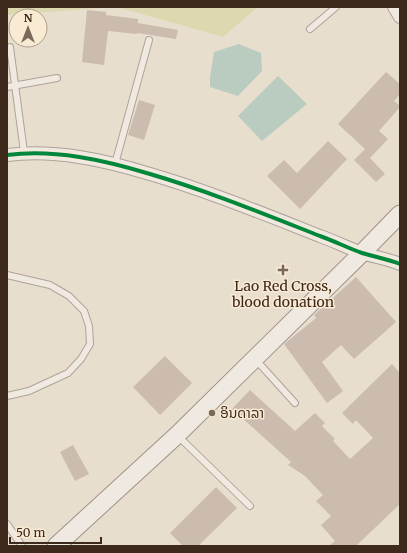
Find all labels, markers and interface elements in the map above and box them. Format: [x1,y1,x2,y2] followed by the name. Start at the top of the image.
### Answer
[8,8,48,48] north arrow
[24,11,33,25] text: N
[277,264,289,276] marker: Lao Red Cross, blood donation
[231,277,334,311] place label: Lao Red Cross, blood donation
[220,404,264,422] place label: ອິນດາລາ
[207,408,217,418] marker: ອິນດາລາ
[10,519,101,545] scale bar
[16,525,45,540] text: 50 m

